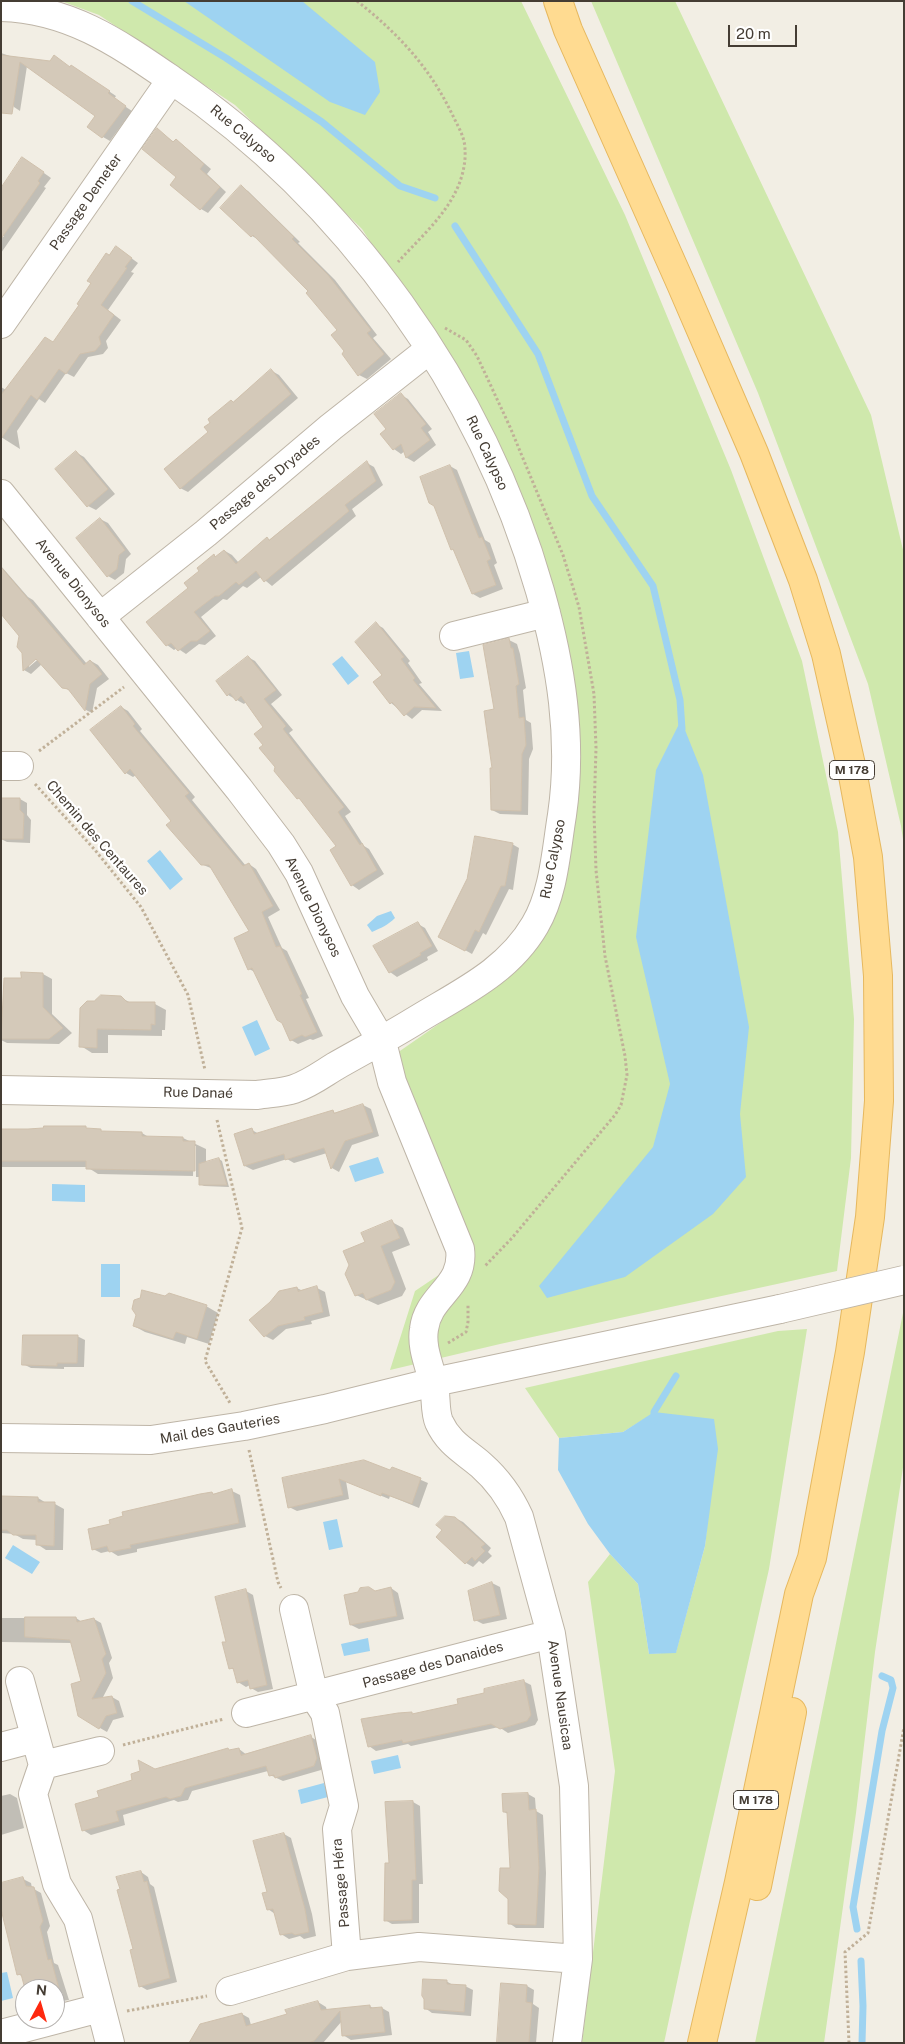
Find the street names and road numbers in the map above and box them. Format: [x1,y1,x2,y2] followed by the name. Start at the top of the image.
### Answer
[207,102,279,166] street label: Rue Calypso
[46,150,126,254] street label: Passage Demeter
[462,413,512,493] street label: Rue Calypso
[206,432,324,534] street label: Passage des Dryades
[32,535,114,631] street label: Avenue Dionysos
[830,760,874,780] road number: M 178
[43,777,151,899] street label: Chemin des Centaures
[537,818,569,900] street label: Rue Calypso
[281,854,345,960] street label: Avenue Dionysos
[163,1084,233,1102] street label: Rue Danaé
[159,1410,281,1448] street label: Mail des Gauteries
[361,1638,505,1692] street label: Passage des Danaides
[544,1639,576,1751] street label: Avenue Nausicaa
[734,1790,778,1810] road number: M 178
[329,1838,353,1928] street label: Passage Héra

